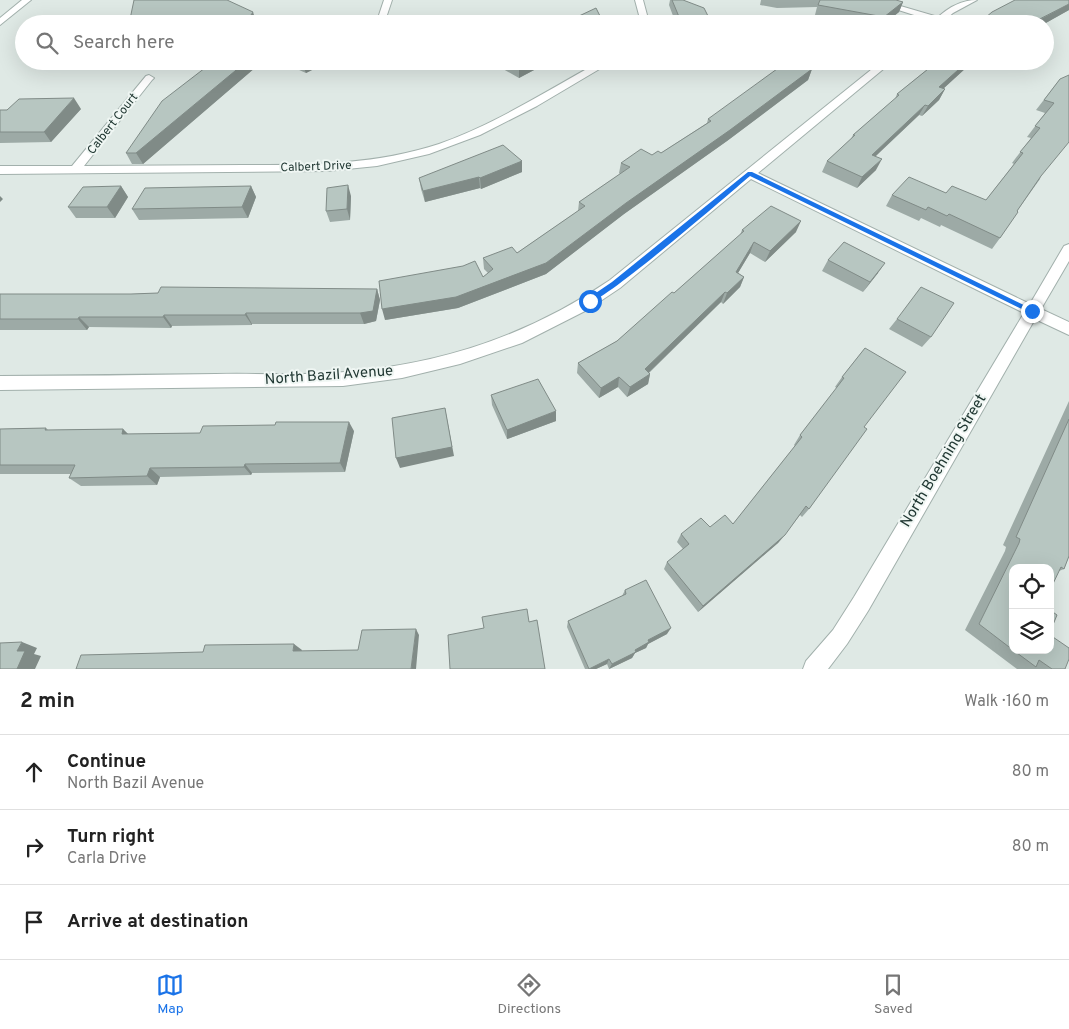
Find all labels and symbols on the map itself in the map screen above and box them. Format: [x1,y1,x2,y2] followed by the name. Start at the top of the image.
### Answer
[84,90,142,158] street label: Calbert Court
[280,158,352,176] street label: Calbert Drive
[579,290,602,313] route start
[1021,300,1044,323] route end
[264,362,394,390] street label: North Bazil Avenue
[897,391,991,531] street label: North Boehning Street

